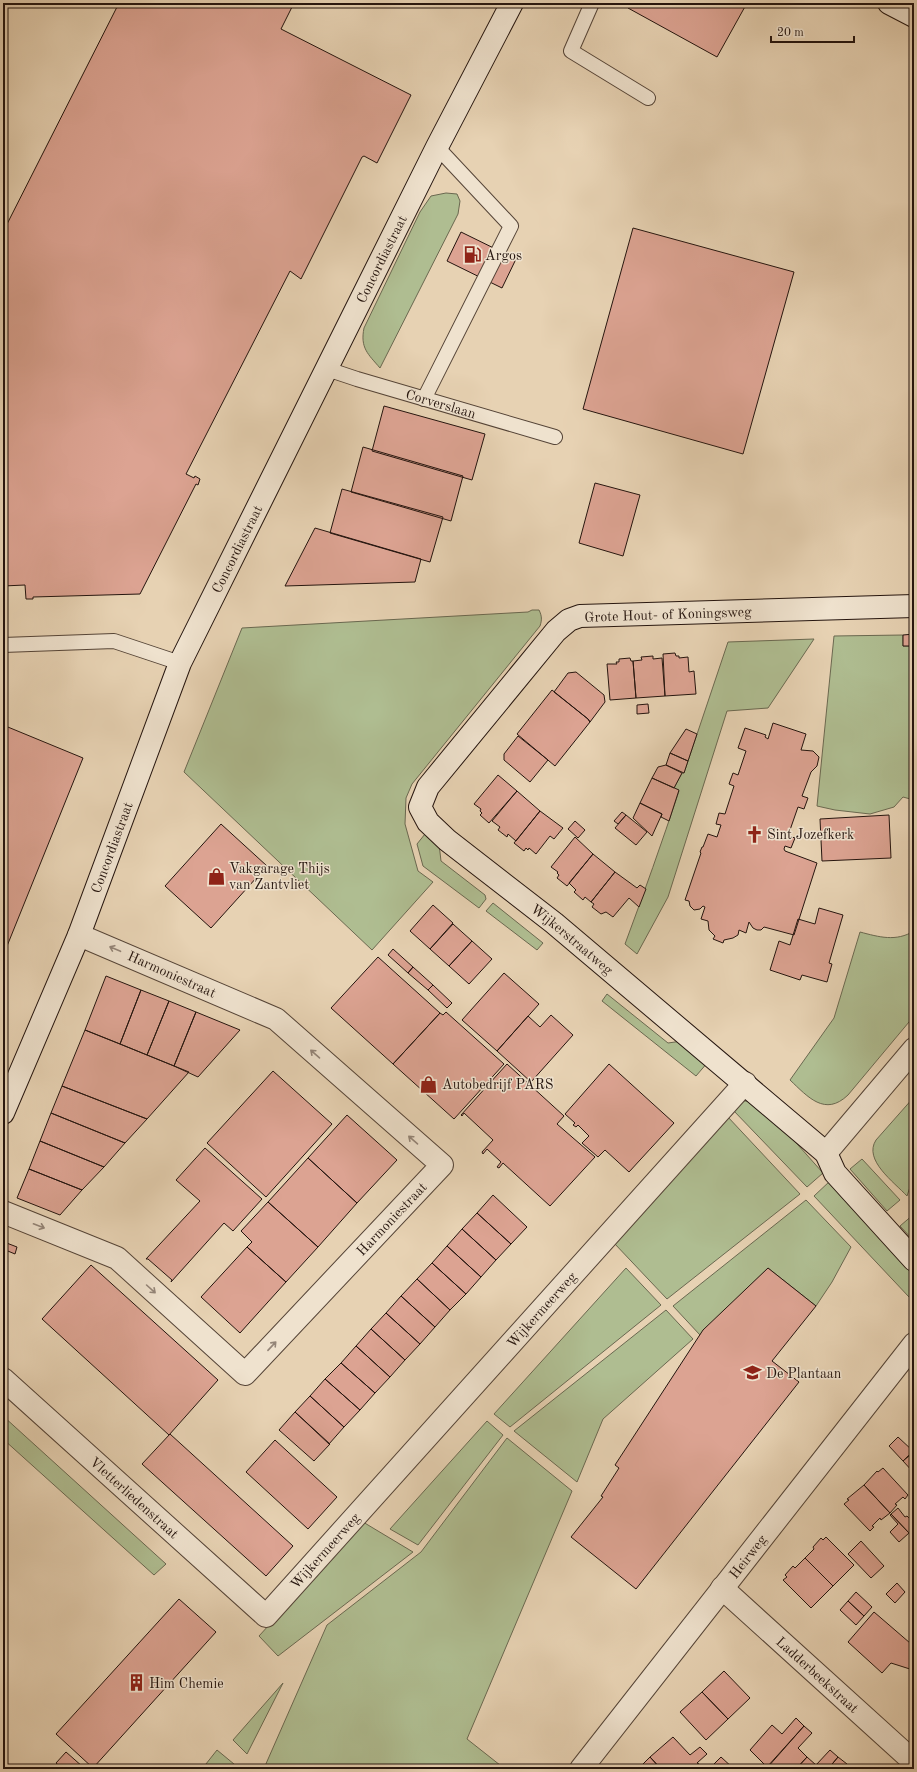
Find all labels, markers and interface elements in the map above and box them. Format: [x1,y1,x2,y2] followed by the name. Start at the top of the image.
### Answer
[771,18,854,44] scale bar
[777,27,804,39] text: 20 m
[354,213,410,306] street label: Concordiastraat
[462,245,482,265] fuel station icon: Argos
[485,249,522,263] place label: Argos
[404,388,478,422] street label: Corverslaan
[210,503,265,596] street label: Concordiastraat
[584,605,752,625] street label: Grote Hout- of Koningsweg
[89,800,136,895] street label: Concordiastraat
[744,824,764,844] church icon: Sint Jozefkerk
[767,828,854,842] place label: Sint Jozefkerk
[229,862,330,892] place label: Vakgarage Thijs van Zantvliet
[206,866,226,886] shop icon: Vakgarage Thijs van Zantvliet
[528,902,616,978] street label: Wijkerstraatweg
[109,945,121,953] one-way arrow
[125,949,218,1001] street label: Harmoniestraat
[310,1049,320,1059] one-way arrow
[419,1074,439,1094] shop icon: Autobedrijf PARS
[442,1078,553,1092] place label: Autobedrijf PARS
[408,1135,418,1144] one-way arrow
[354,1180,430,1259] street label: Harmoniestraat
[33,1222,45,1230] one-way arrow
[505,1270,580,1351] street label: Wijkermeerweg
[146,1284,156,1293] one-way arrow
[267,1341,277,1351] one-way arrow
[743,1363,763,1383] school or university icon: De Plantaan
[766,1367,842,1381] place label: De Plantaan
[87,1455,181,1542] street label: Vletterliedenstraat
[288,1510,363,1592] street label: Wijkermeerweg
[727,1532,770,1582] street label: Heirweg
[773,1635,861,1716] street label: Ladderbeekstraat
[126,1673,146,1693] building icon: Him Chemie
[149,1677,224,1691] place label: Him Chemie

